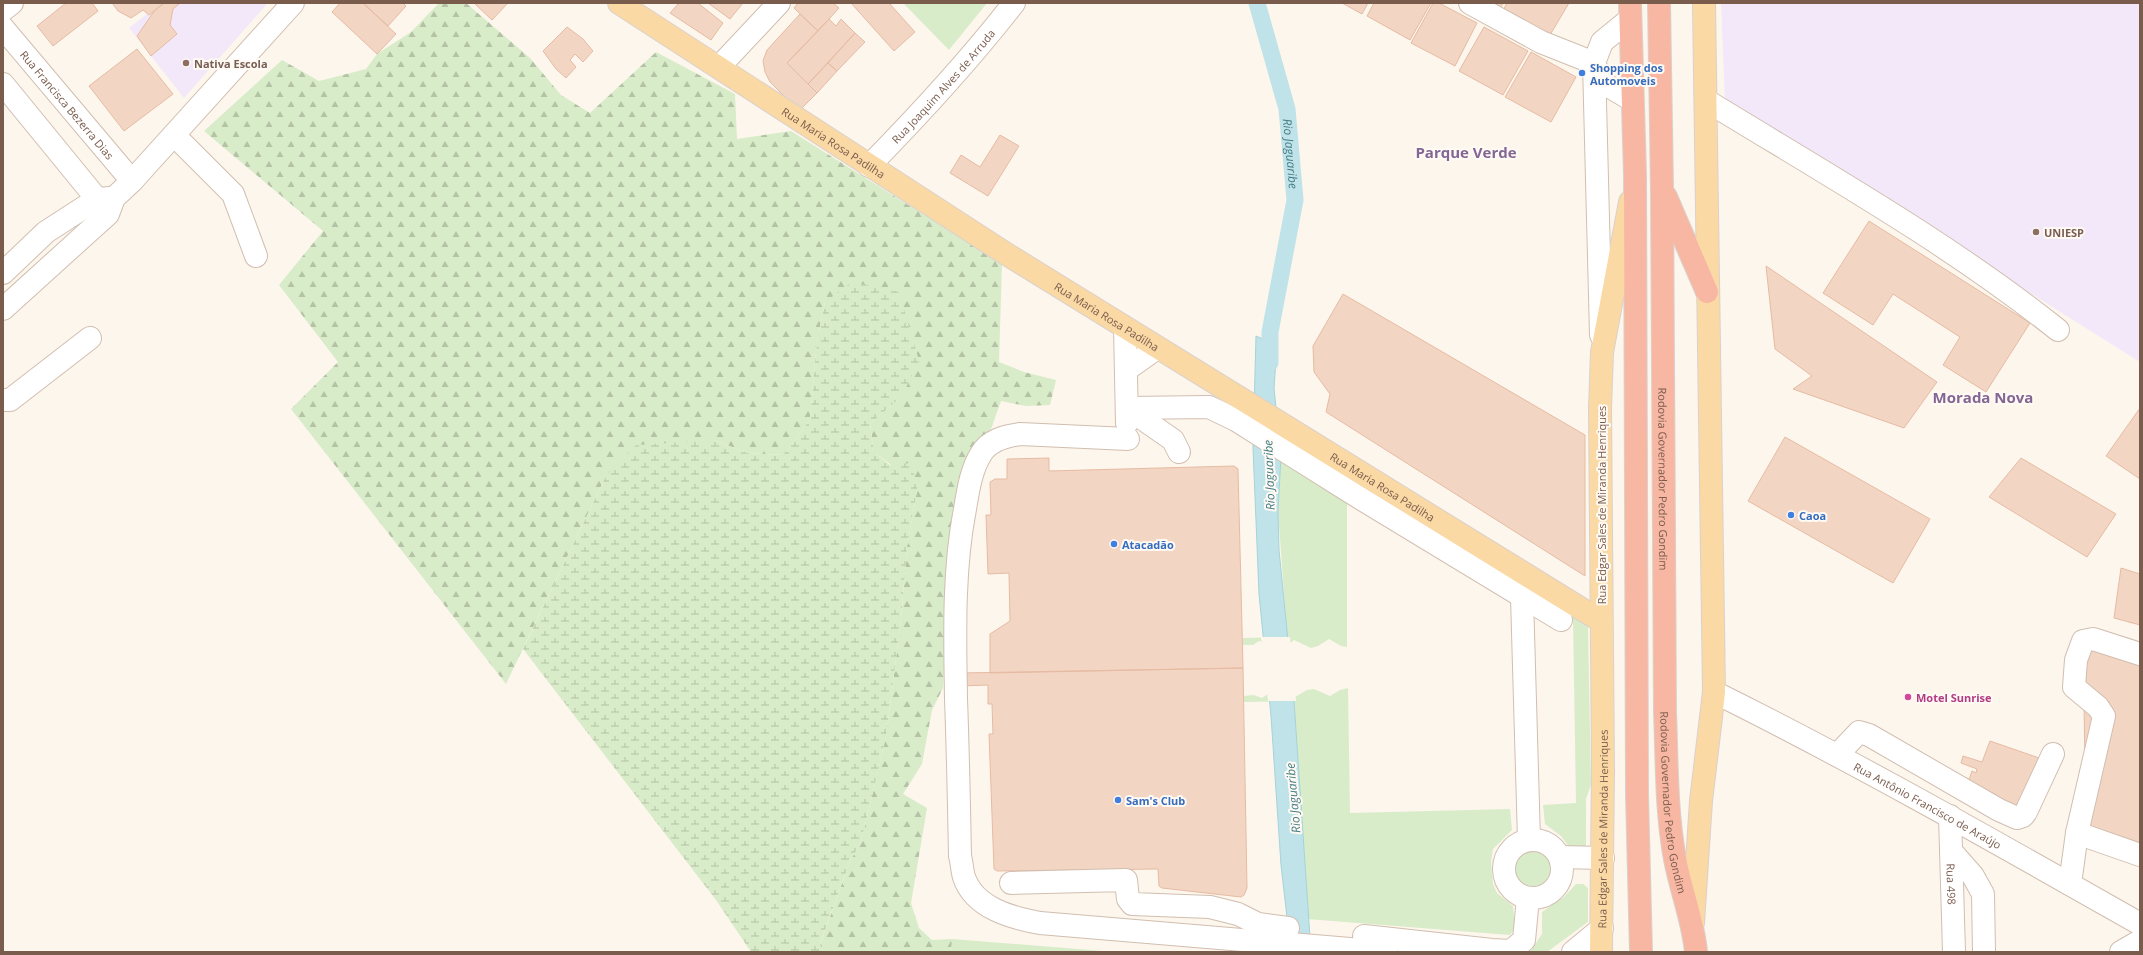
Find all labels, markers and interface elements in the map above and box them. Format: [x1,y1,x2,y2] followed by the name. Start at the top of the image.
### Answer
[888,26,998,146] street label: Rua Joaquim Alves de Arruda
[17,47,118,162] street label: Rua Francisca Bezerra Dias
[194,56,268,71] place label: Nativa Escola
[181,58,191,68] marker: Nativa Escola
[1590,60,1663,88] place label: Shopping dos Automoveis
[1577,68,1587,78] marker: Shopping dos Automoveis
[779,103,888,181] street label: Rua Maria Rosa Padilha
[1279,118,1302,190] water label: Rio Jaguaribe
[1415,142,1517,162] district label: Parque Verde
[2044,225,2084,240] place label: UNIESP
[2031,227,2041,237] marker: UNIESP
[1052,278,1162,354] street label: Rua Maria Rosa Padilha
[1656,387,1672,571] street label: Rodovia Governador Pedro Gondim
[1933,387,2033,407] district label: Morada Nova
[1594,406,1609,604] street label: Rua Edgar Sales de Miranda Henriques
[1259,440,1279,510] water label: Rio Jaguaribe
[1328,448,1438,524] street label: Rua Maria Rosa Padilha
[1799,508,1826,523] place label: Caoa
[1786,510,1796,520] marker: Caoa
[1122,537,1174,552] place label: Atacadão
[1109,539,1119,549] marker: Atacadão
[1916,690,1992,705] place label: Motel Sunrise
[1903,692,1913,702] marker: Motel Sunrise
[1657,711,1690,895] street label: Rodovia Governador Pedro Gondim
[1594,729,1611,929] street label: Rua Edgar Sales de Miranda Henriques
[1851,758,2005,852] street label: Rua Antônio Francisco de Araújo
[1281,762,1305,834] water label: Rio Jaguaribe
[1126,793,1185,808] place label: Sam's Club
[1113,795,1123,805] marker: Sam's Club
[1944,863,1960,905] street label: Rua 498

